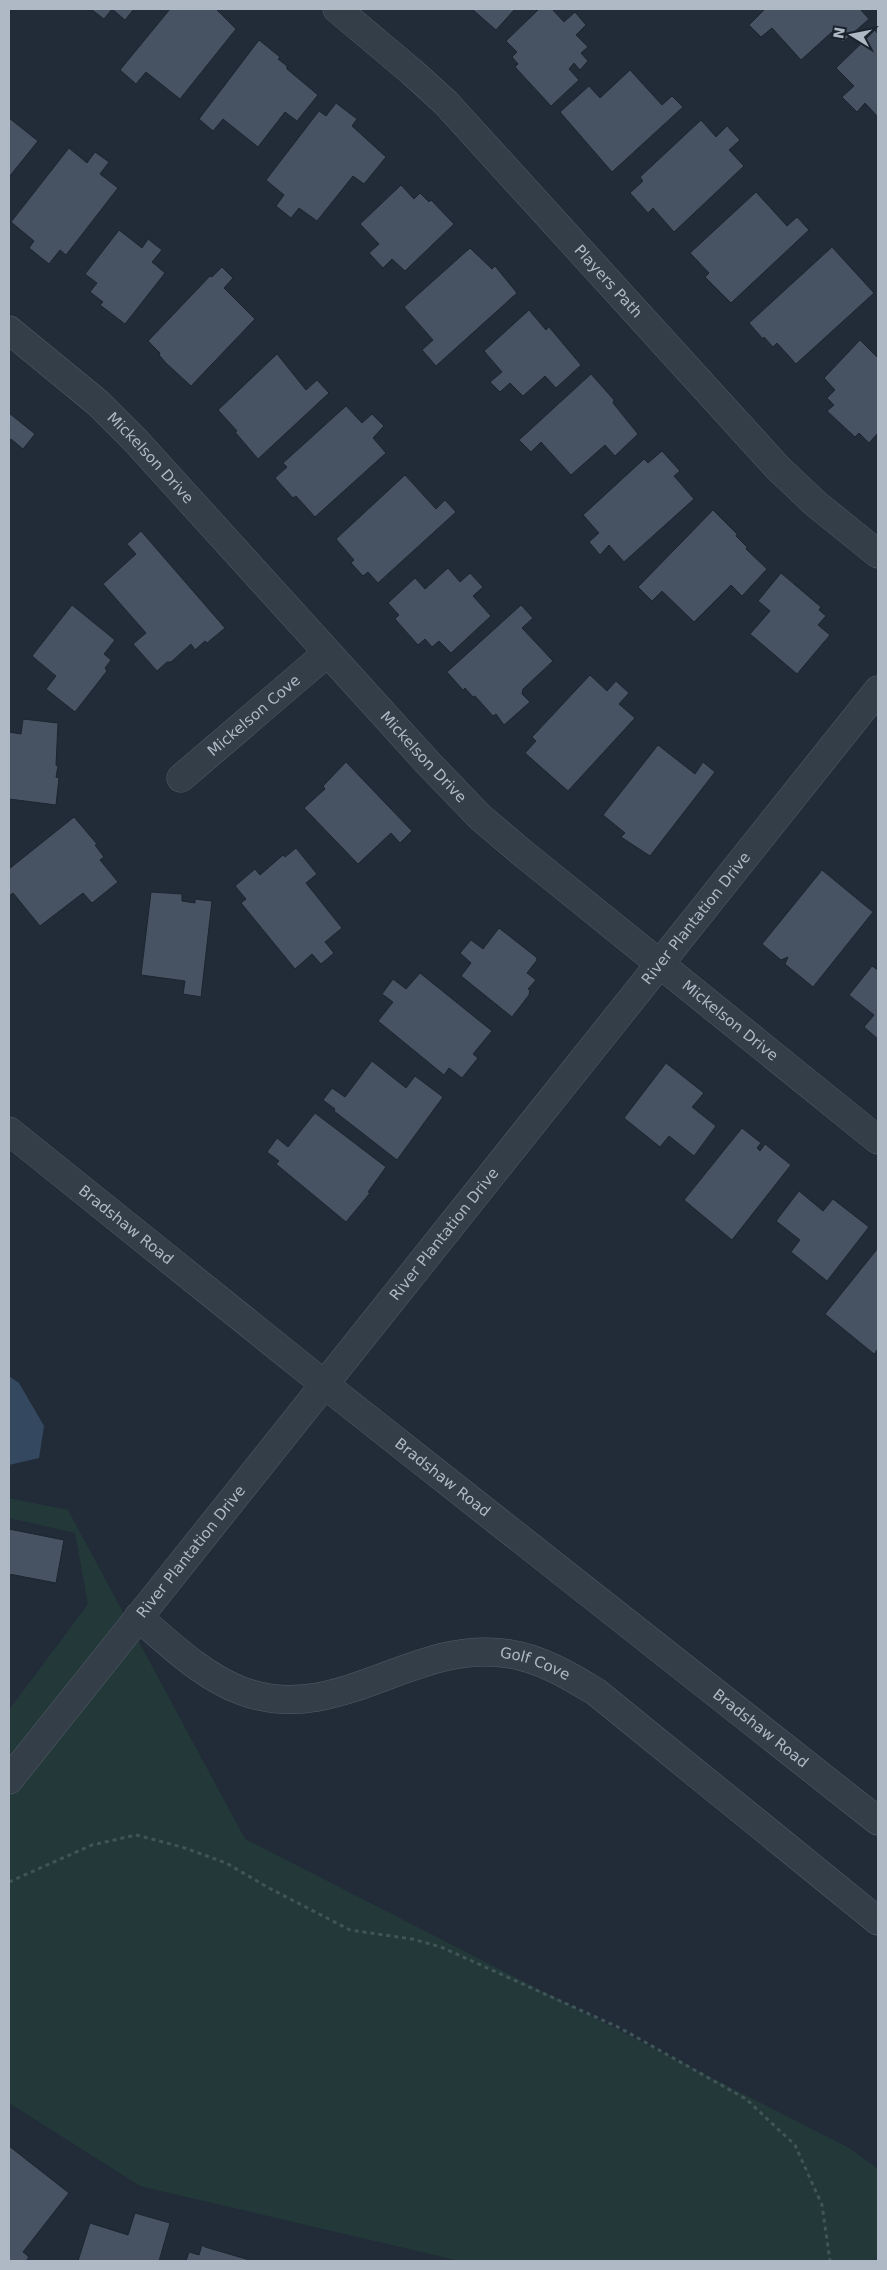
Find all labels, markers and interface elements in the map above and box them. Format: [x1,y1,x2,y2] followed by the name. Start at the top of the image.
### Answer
[827,10,877,60] north arrow
[830,26,848,40] text: N
[570,241,646,322] street label: Players Path
[103,408,197,507] street label: Mickelson Drive
[204,671,304,760] street label: Mickelson Cove
[377,708,470,806] street label: Mickelson Drive
[638,848,754,988] street label: River Plantation Drive
[678,976,782,1065] street label: Mickelson Drive
[386,1164,502,1304] street label: River Plantation Drive
[75,1181,177,1268] street label: Bradshaw Road
[391,1434,494,1521] street label: Bradshaw Road
[133,1482,249,1622] street label: River Plantation Drive
[499,1644,573,1684] street label: Golf Cove
[709,1685,812,1771] street label: Bradshaw Road

